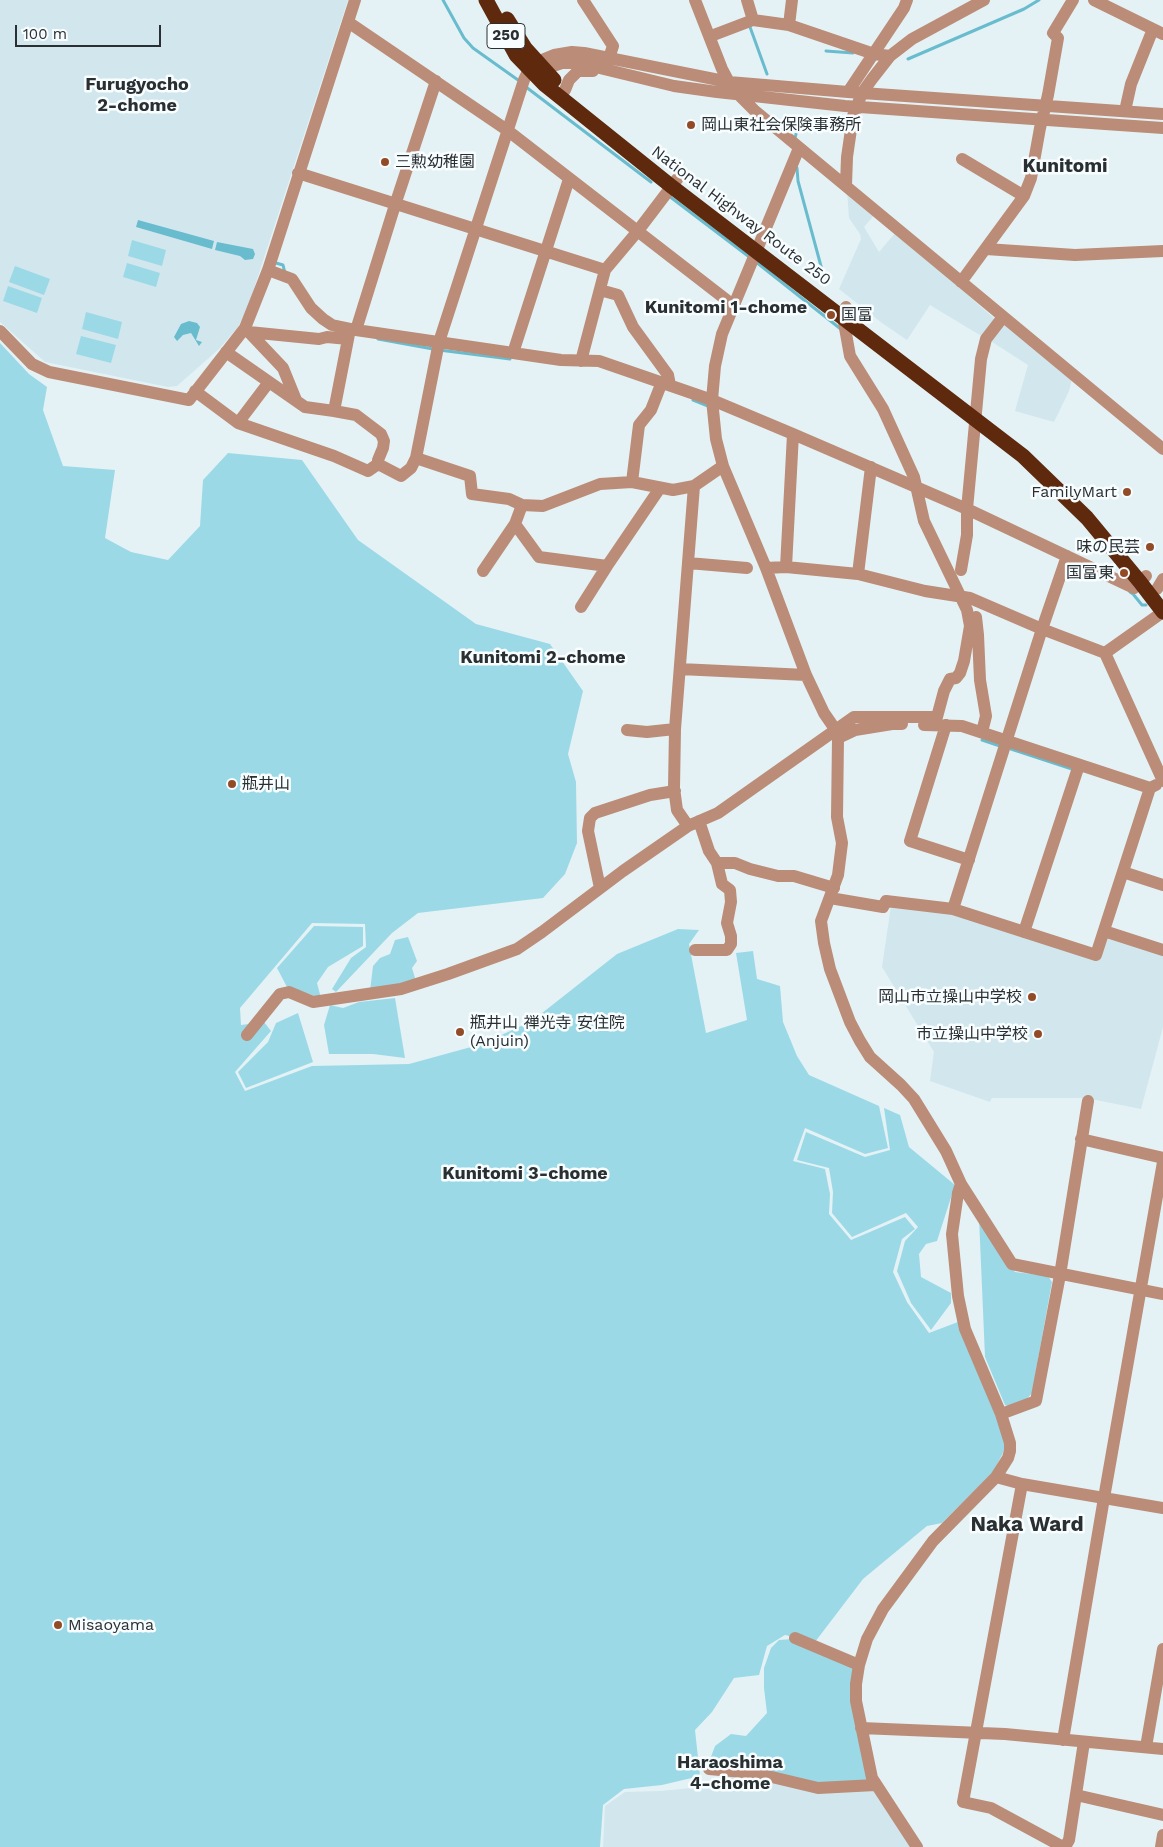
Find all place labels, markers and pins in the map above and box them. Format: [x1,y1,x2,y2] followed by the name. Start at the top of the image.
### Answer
[701,115,861,135] place label: 岡山東社会保険事務所
[685,119,697,131] marker: 岡山東社会保険事務所
[395,152,475,172] place label: 三勲幼稚園
[379,156,391,168] marker: 三勲幼稚園
[841,305,873,325] place label: 国富
[825,309,837,321] marker: 国富
[1031,482,1117,502] place label: FamilyMart
[1121,486,1133,498] marker: FamilyMart
[1076,537,1140,557] place label: 味の民芸
[1144,541,1156,553] marker: 味の民芸
[1066,563,1114,583] place label: 国富東
[1118,567,1130,579] marker: 国富東
[242,774,290,794] place label: 瓶井山
[226,778,238,790] marker: 瓶井山
[878,987,1022,1007] place label: 岡山市立操山中学校
[1026,991,1038,1003] marker: 岡山市立操山中学校
[470,1013,625,1051] place label: 瓶井山 禅光寺 安住院 (Anjuin)
[916,1024,1028,1044] place label: 市立操山中学校
[454,1026,466,1038] marker: 瓶井山 禅光寺 安住院 (Anjuin)
[1032,1028,1044,1040] marker: 市立操山中学校
[68,1615,154,1635] place label: Misaoyama
[52,1619,64,1631] marker: Misaoyama

